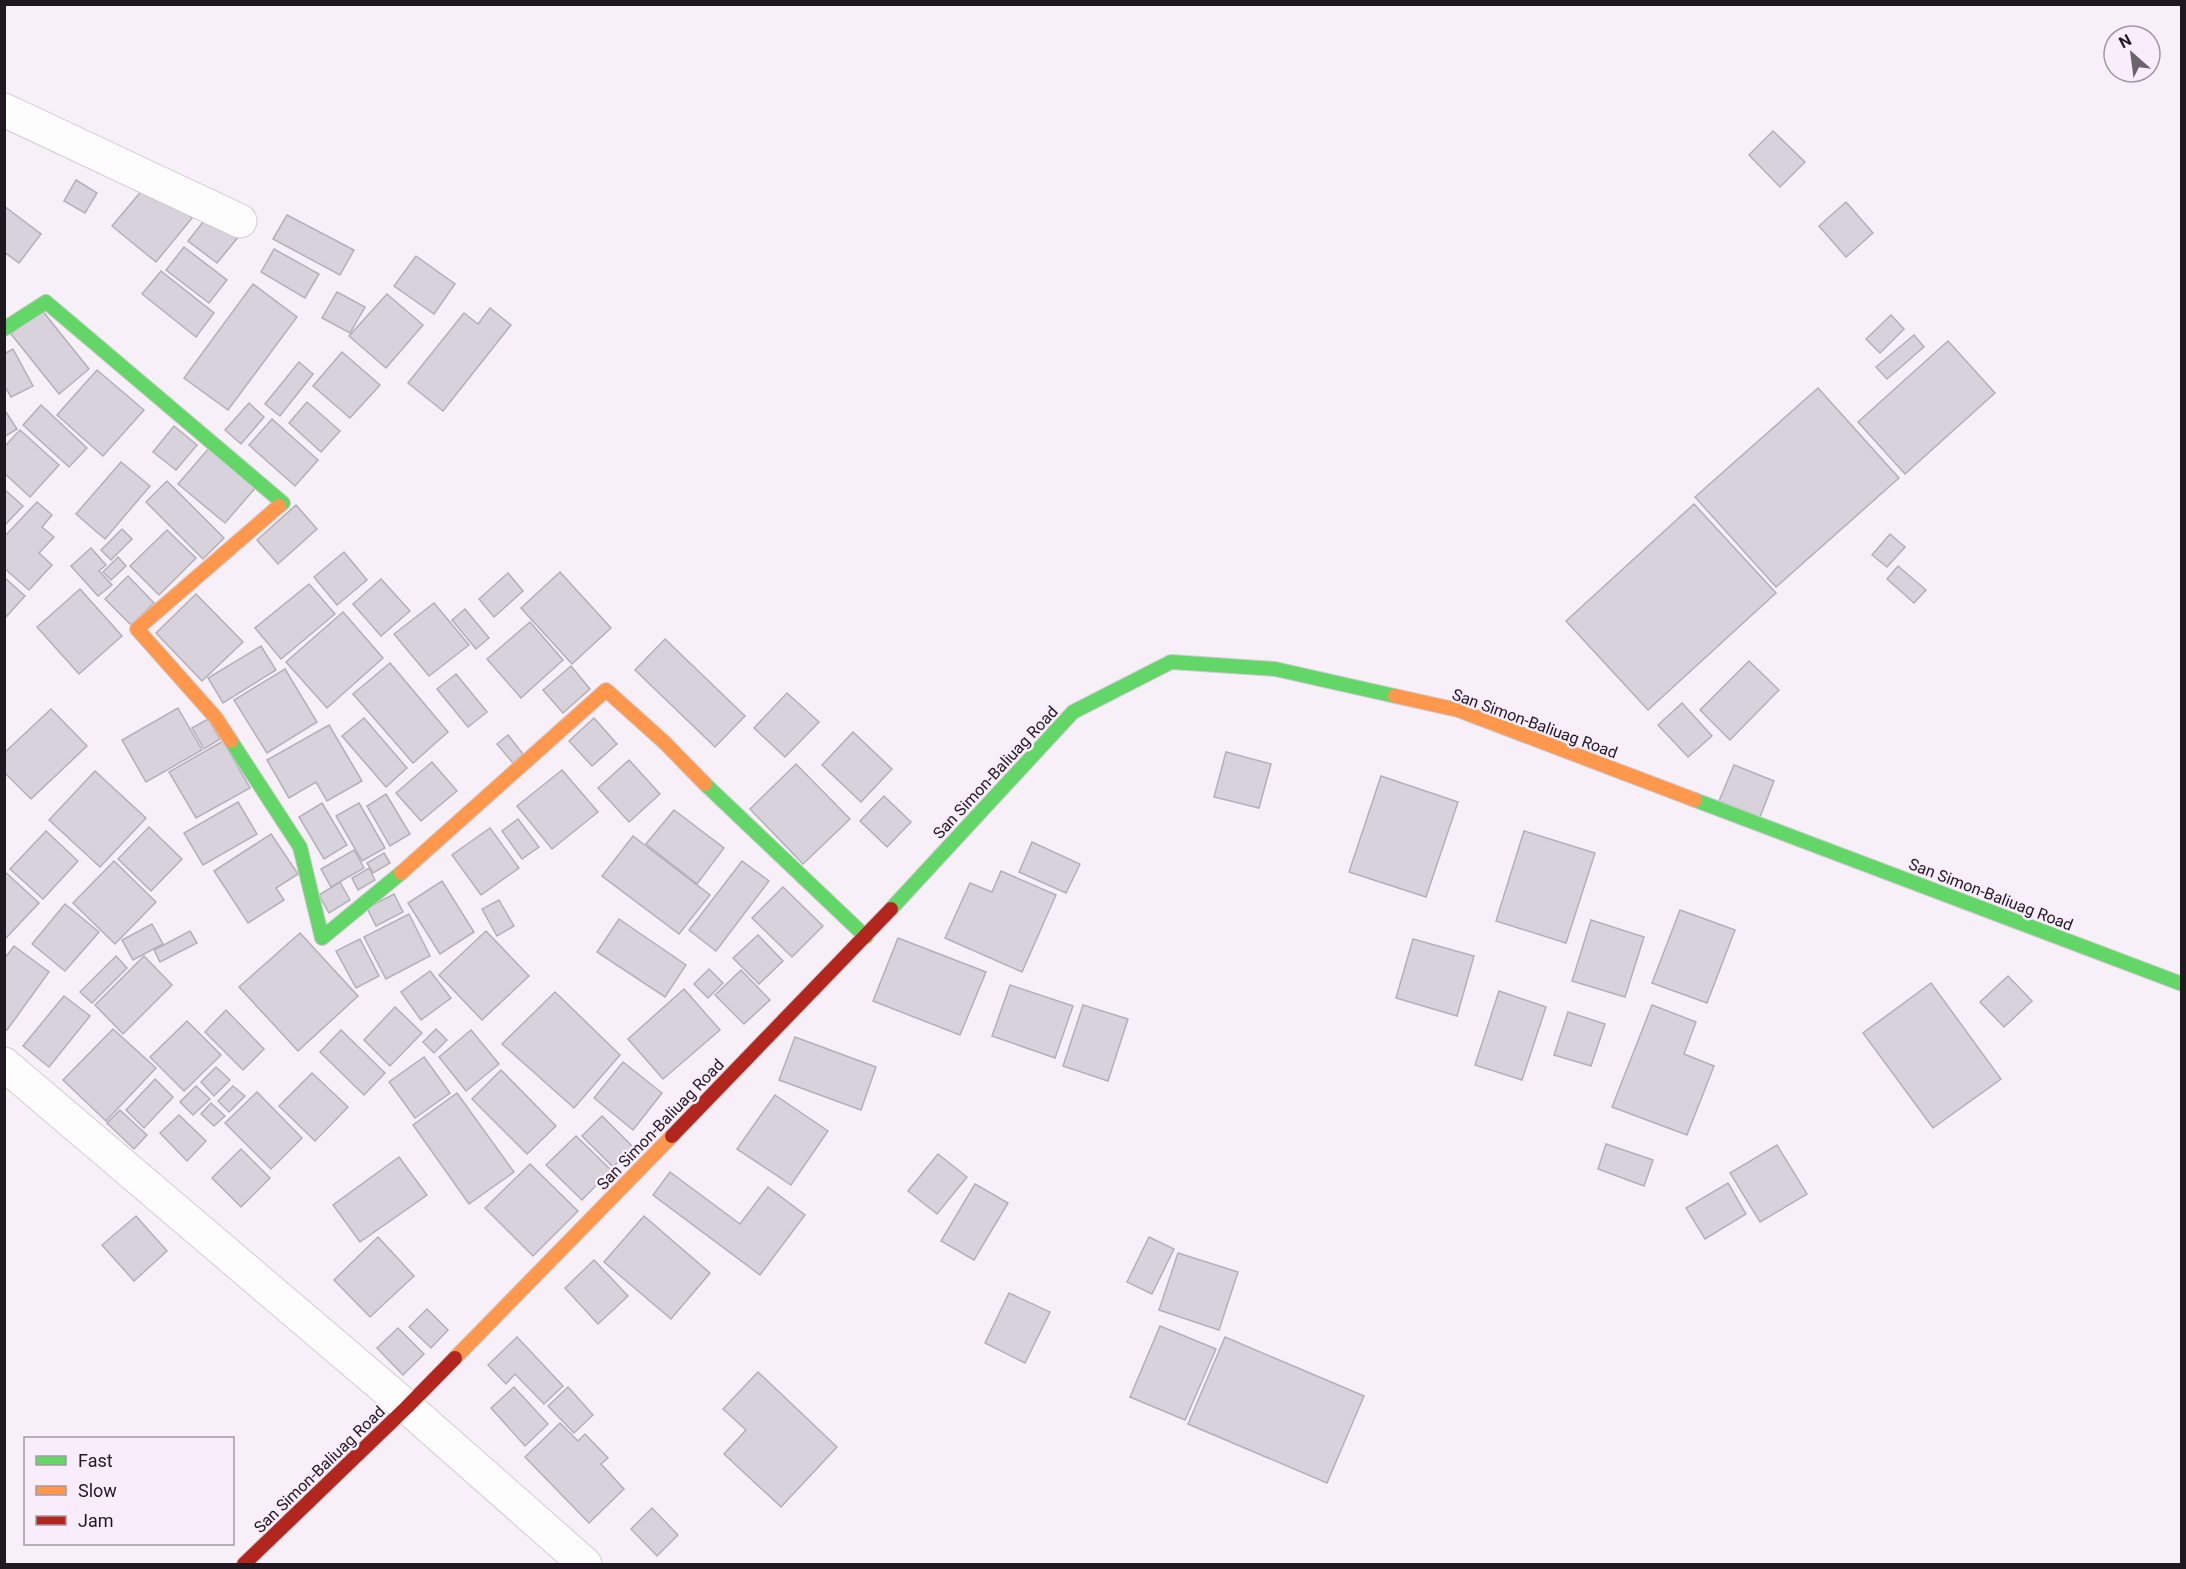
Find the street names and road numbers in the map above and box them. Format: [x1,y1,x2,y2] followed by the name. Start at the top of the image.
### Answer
[1450,685,1620,762] street label: San Simon-Baliuag Road
[929,702,1062,843] street label: San Simon-Baliuag Road
[1906,854,2076,935] street label: San Simon-Baliuag Road
[593,1055,728,1194] street label: San Simon-Baliuag Road
[250,1402,389,1537] street label: San Simon-Baliuag Road

